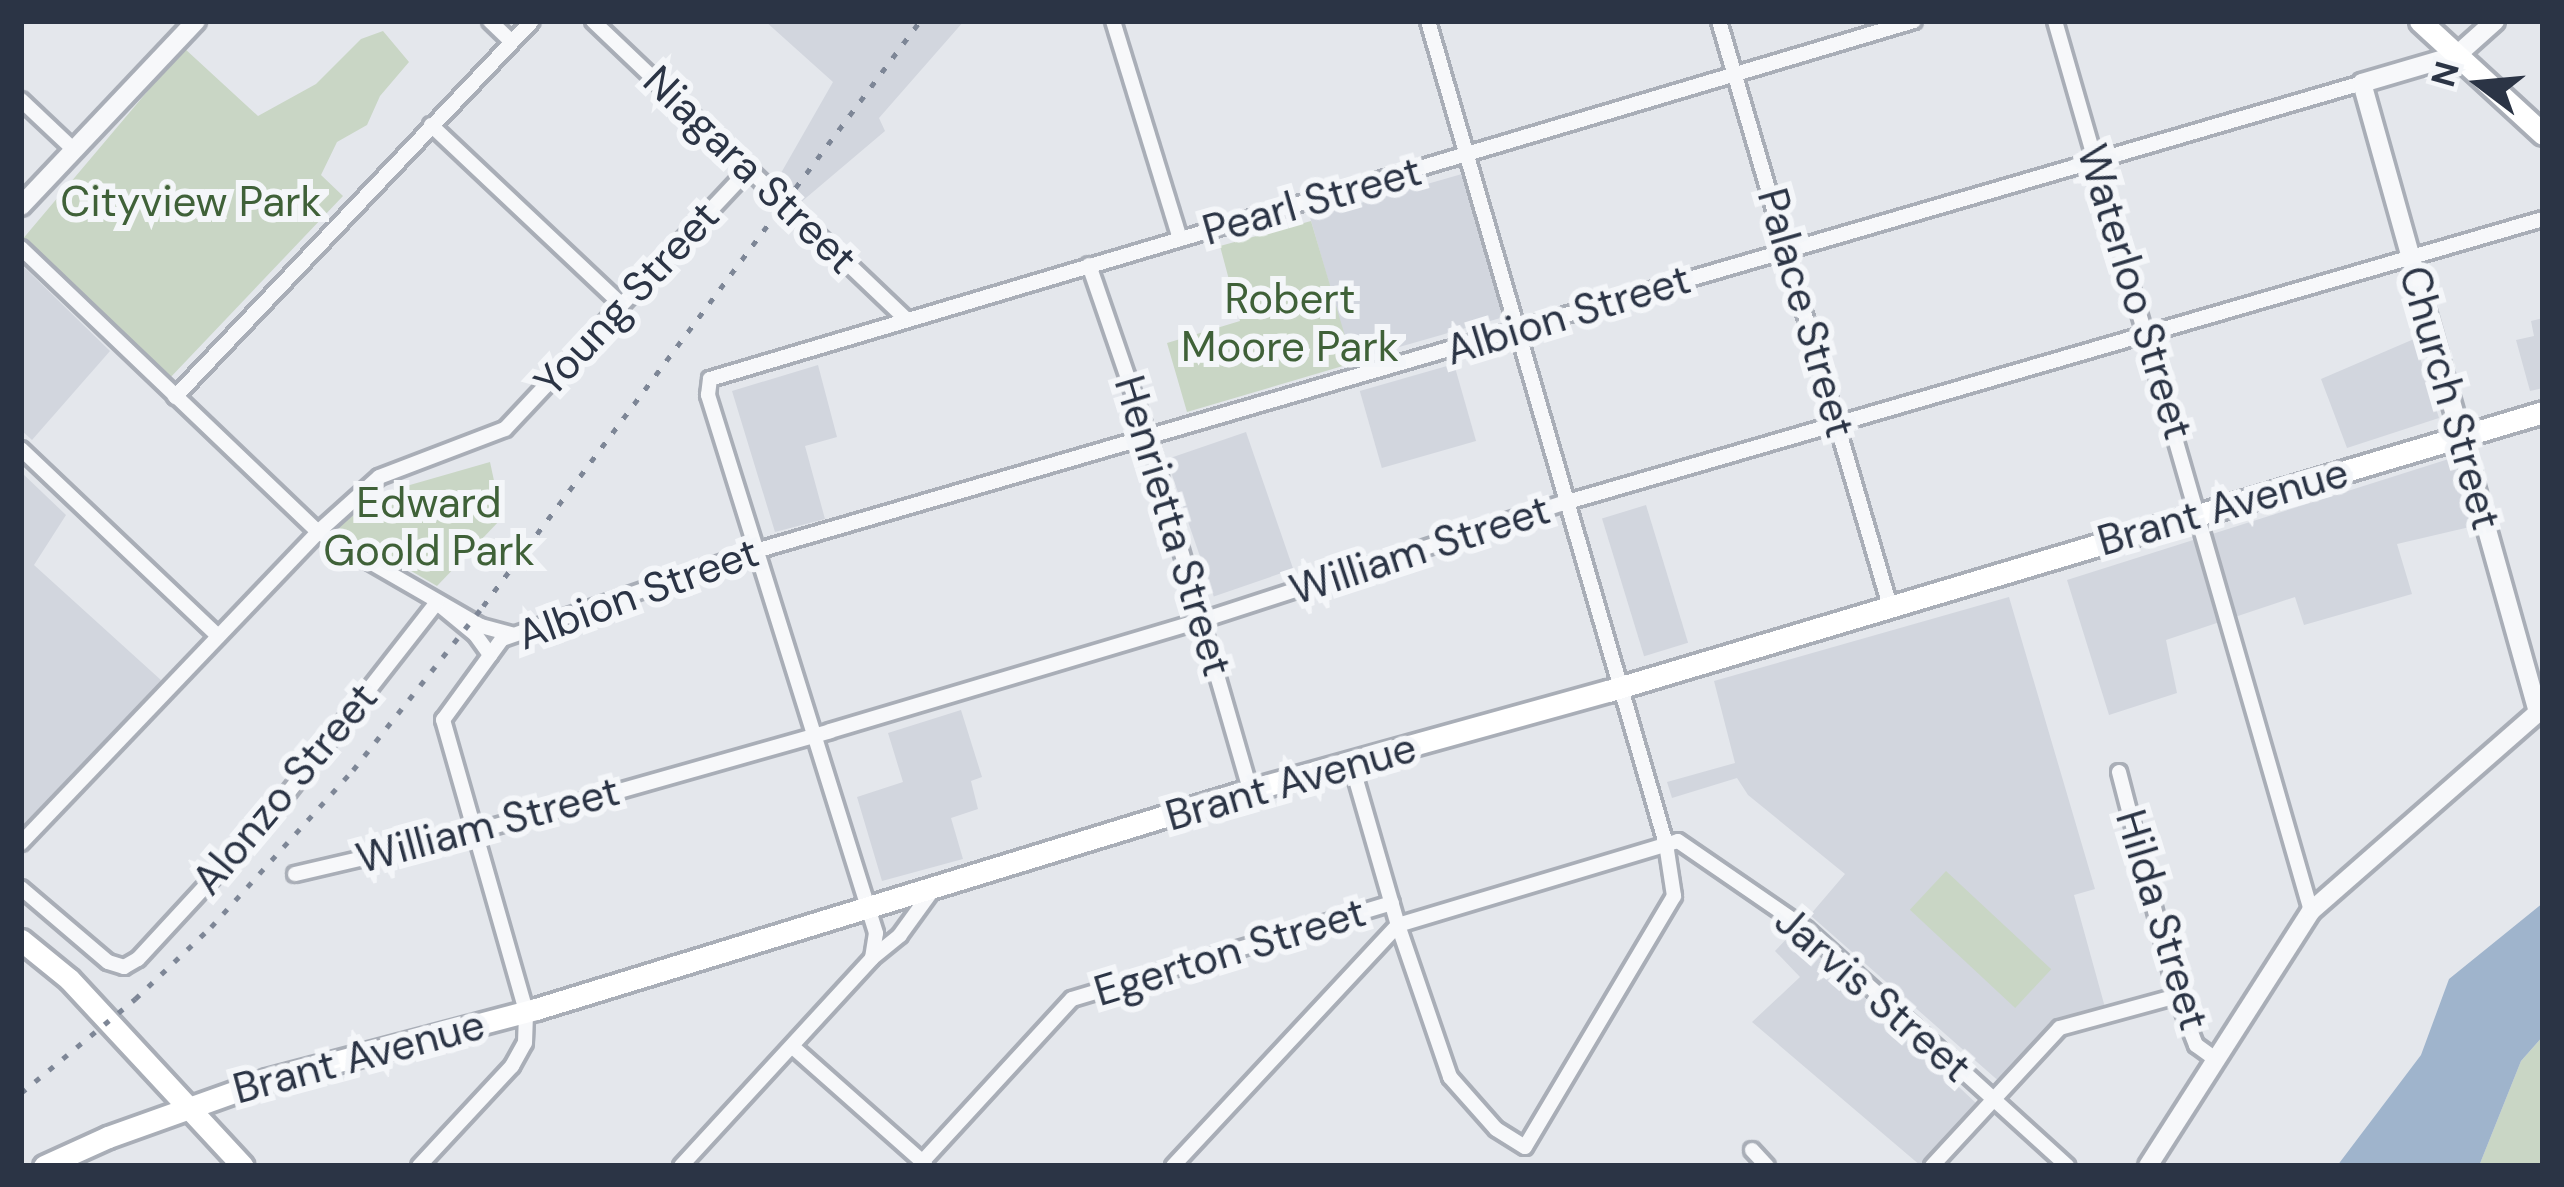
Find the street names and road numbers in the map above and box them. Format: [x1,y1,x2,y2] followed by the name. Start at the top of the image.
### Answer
[633,56,867,284] street label: Niagara Street
[2066,139,2204,445] street label: Waterloo Street
[1197,146,1427,256] street label: Pearl Street
[1746,183,1866,443] street label: Palace Street
[524,191,730,407] street label: Young Street
[1440,254,1696,376] street label: Albion Street
[2388,261,2512,535] street label: Church Street
[1103,370,1243,682] street label: Henrietta Street
[2092,447,2354,567] street label: Brant Avenue
[1284,484,1556,616] street label: William Street
[511,527,765,661] street label: Albion Street
[182,673,388,905] street label: Alonzo Street
[1160,722,1422,842] street label: Brant Avenue
[351,766,625,884] street label: William Street
[2105,804,2219,1036] street label: Hilda Street
[1088,887,1372,1017] street label: Egerton Street
[1765,895,1981,1093] street label: Jarvis Street
[228,999,490,1115] street label: Brant Avenue

